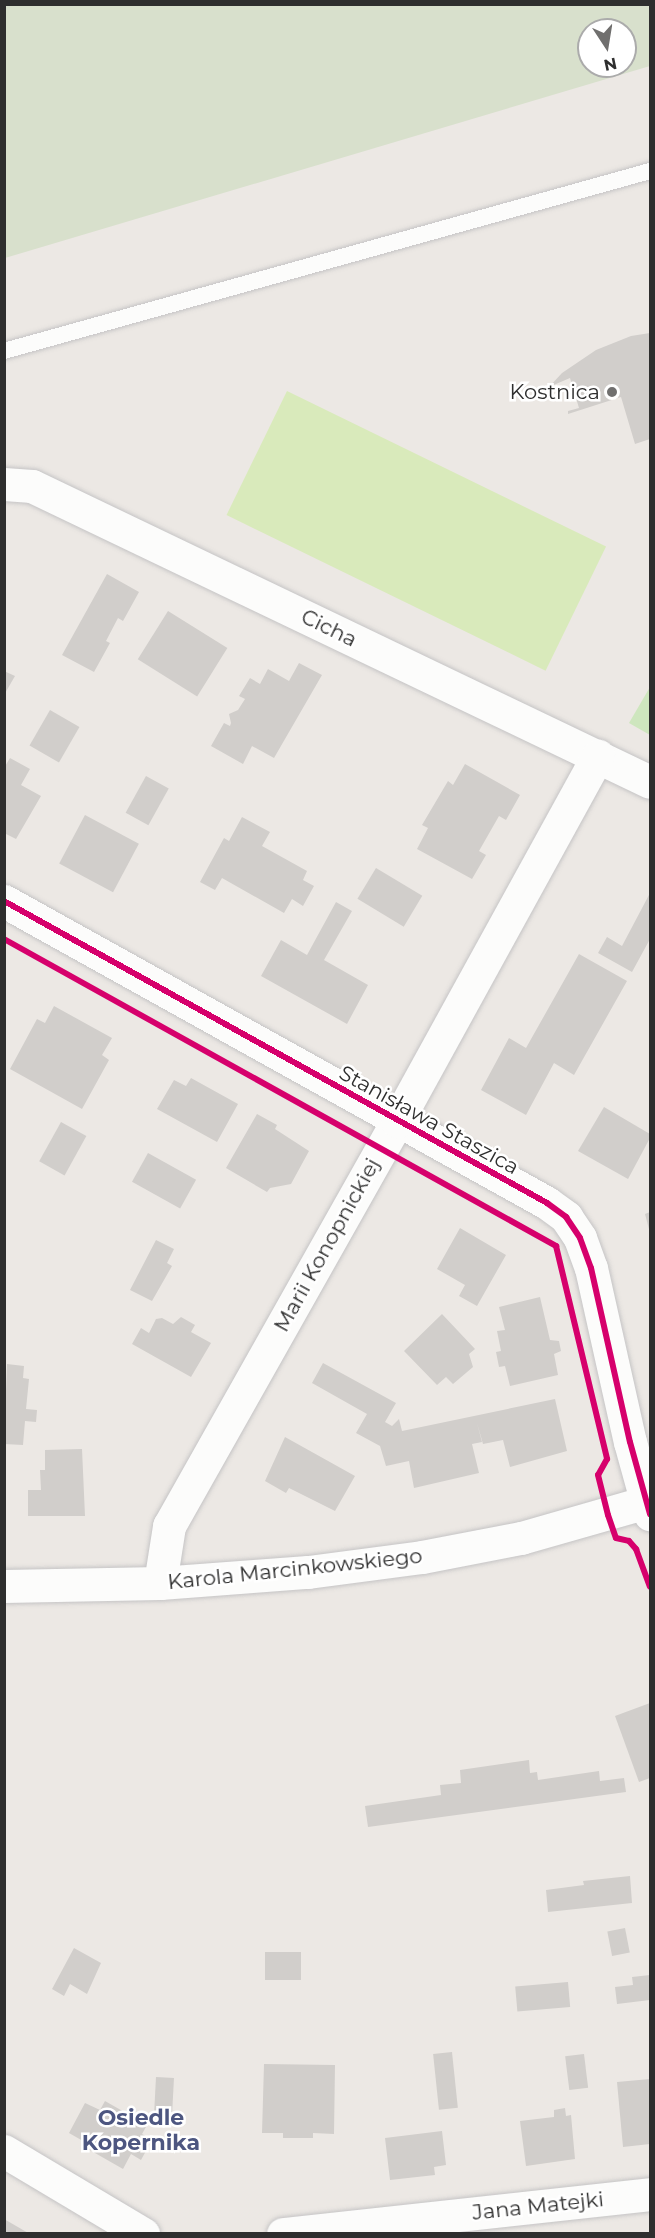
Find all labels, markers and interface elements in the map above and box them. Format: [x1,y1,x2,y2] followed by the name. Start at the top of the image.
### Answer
[577,18,637,78] north arrow
[602,54,619,75] text: N
[510,379,600,405] place label: Kostnica
[605,385,619,399] marker: Kostnica
[297,604,361,652] street label: Cicha
[335,1060,523,1180] street label: Stanisława Staszica
[269,1154,385,1336] street label: Marii Konopnickiej
[166,1543,424,1595] street label: Karola Marcinkowskiego
[82,2104,200,2156] district label: Osiedle Kopernika
[471,2187,605,2225] street label: Jana Matejki

